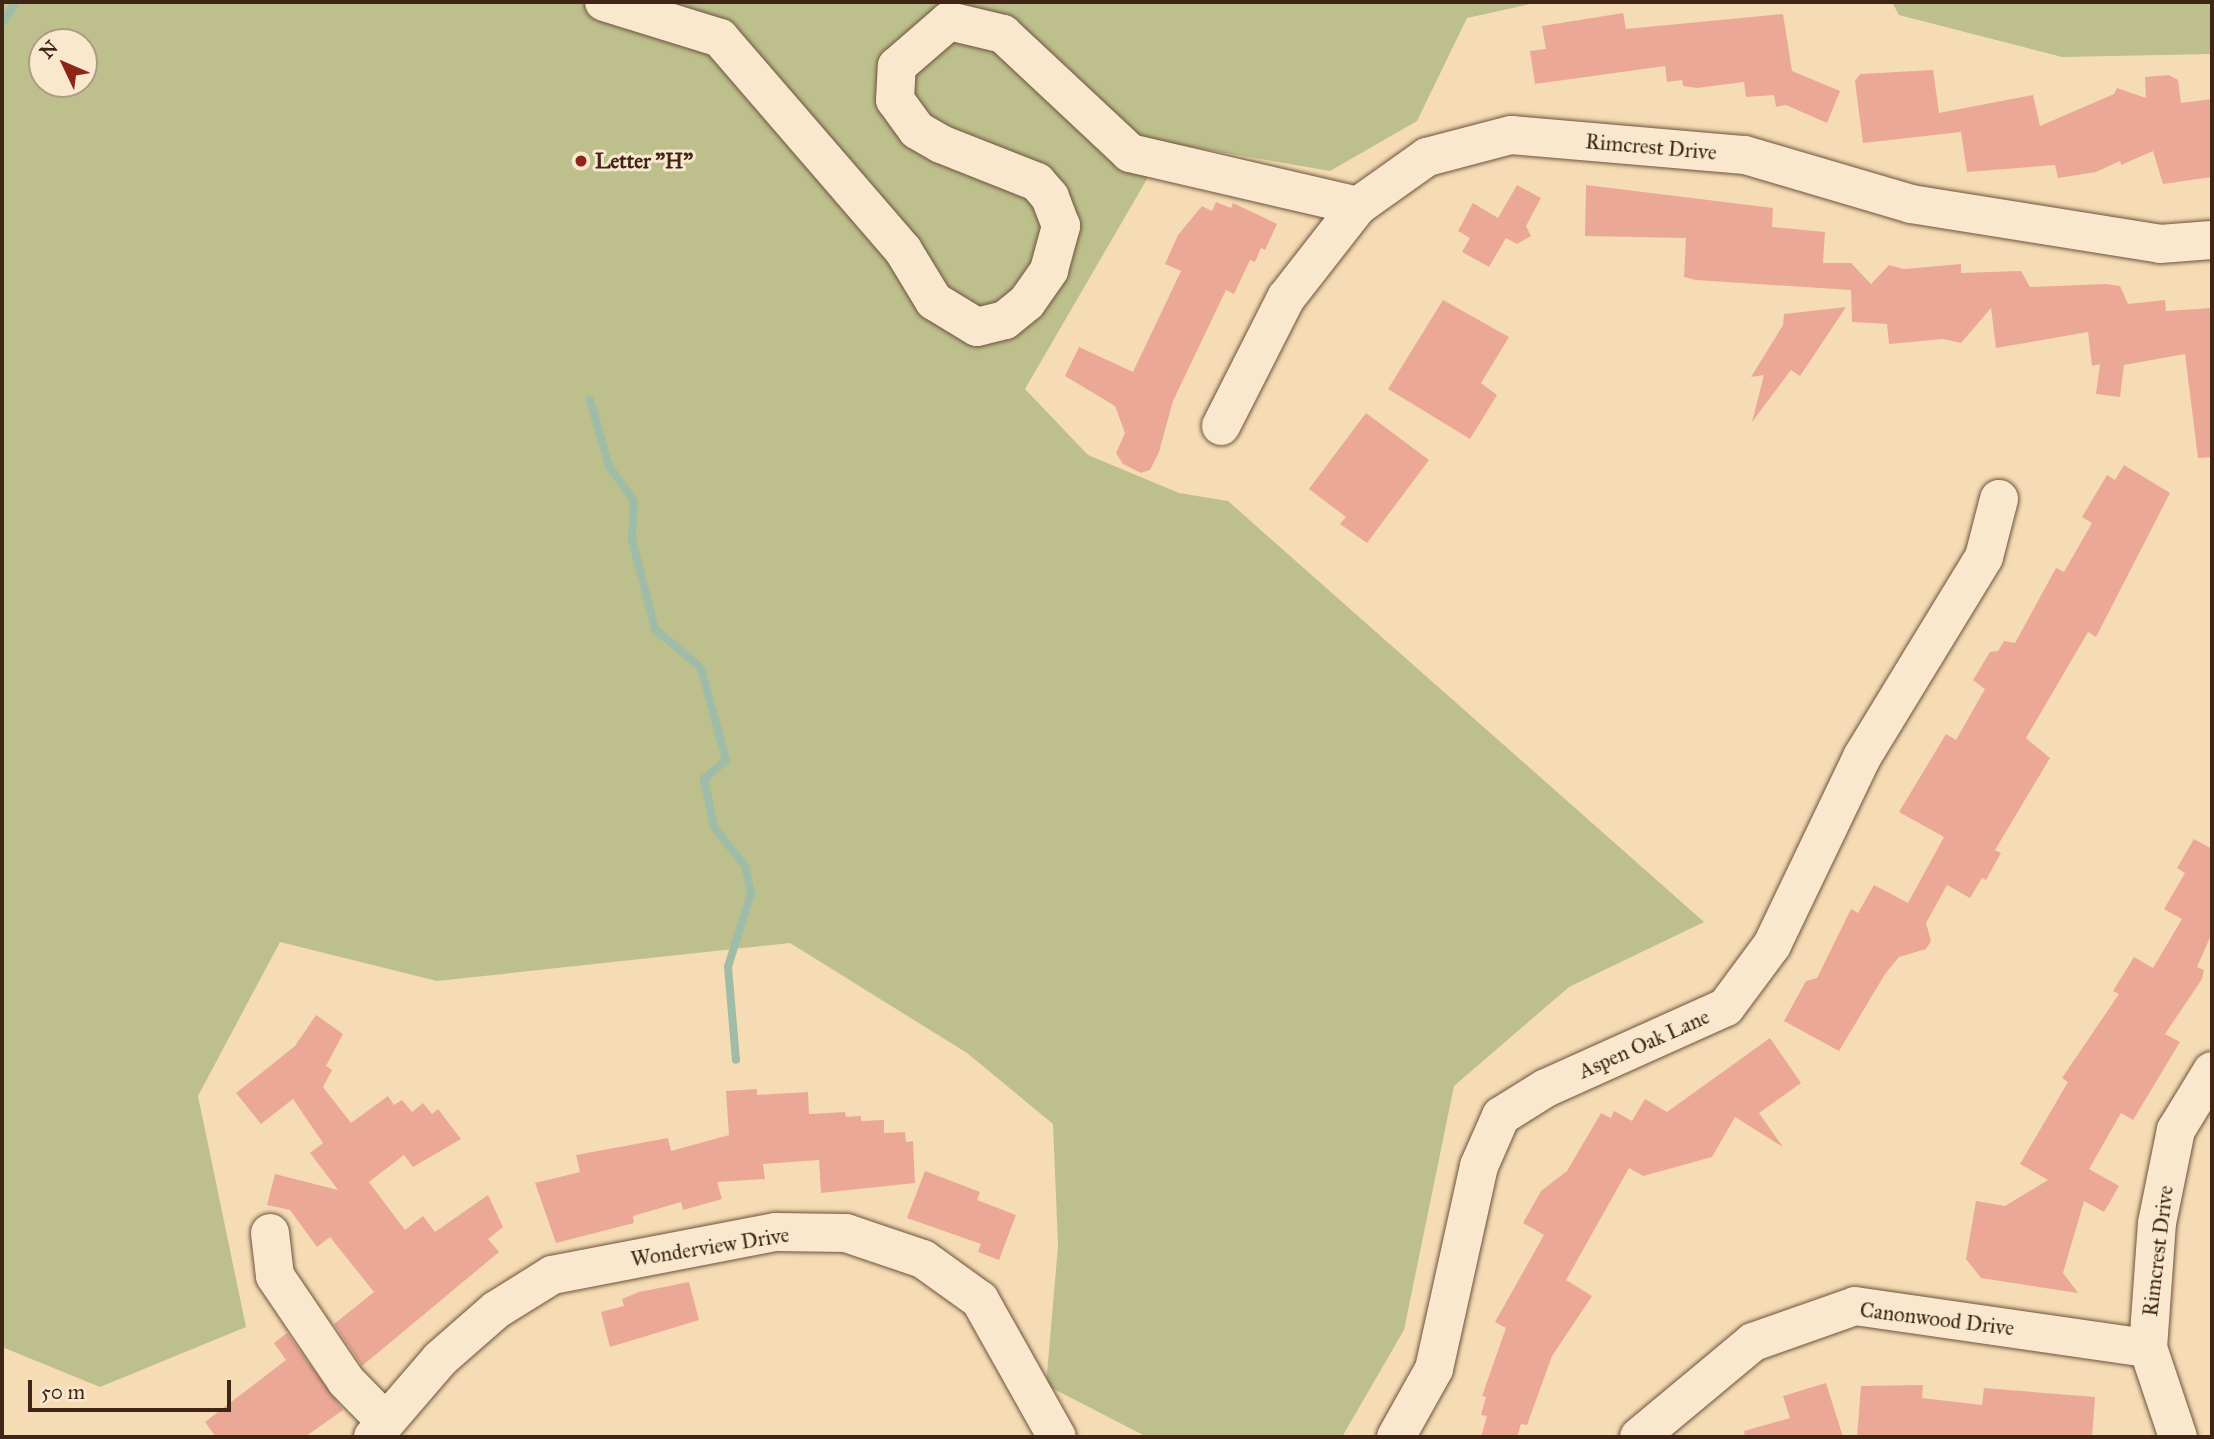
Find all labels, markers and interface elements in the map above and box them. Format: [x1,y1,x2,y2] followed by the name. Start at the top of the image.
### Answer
[28,28,98,98] north arrow
[35,36,63,63] text: N
[1584,129,1718,165] street label: Rimcrest Drive
[595,148,693,174] place label: Letter "H"
[573,153,589,169] marker: Letter "H"
[1575,1004,1713,1084] street label: Aspen Oak Lane
[2137,1184,2179,1318] street label: Rimcrest Drive
[629,1222,791,1272] street label: Wonderview Drive
[1858,1297,2016,1341] street label: Canonwood Drive
[32,1366,234,1410] scale bar
[41,1379,85,1405] text: 50 m

